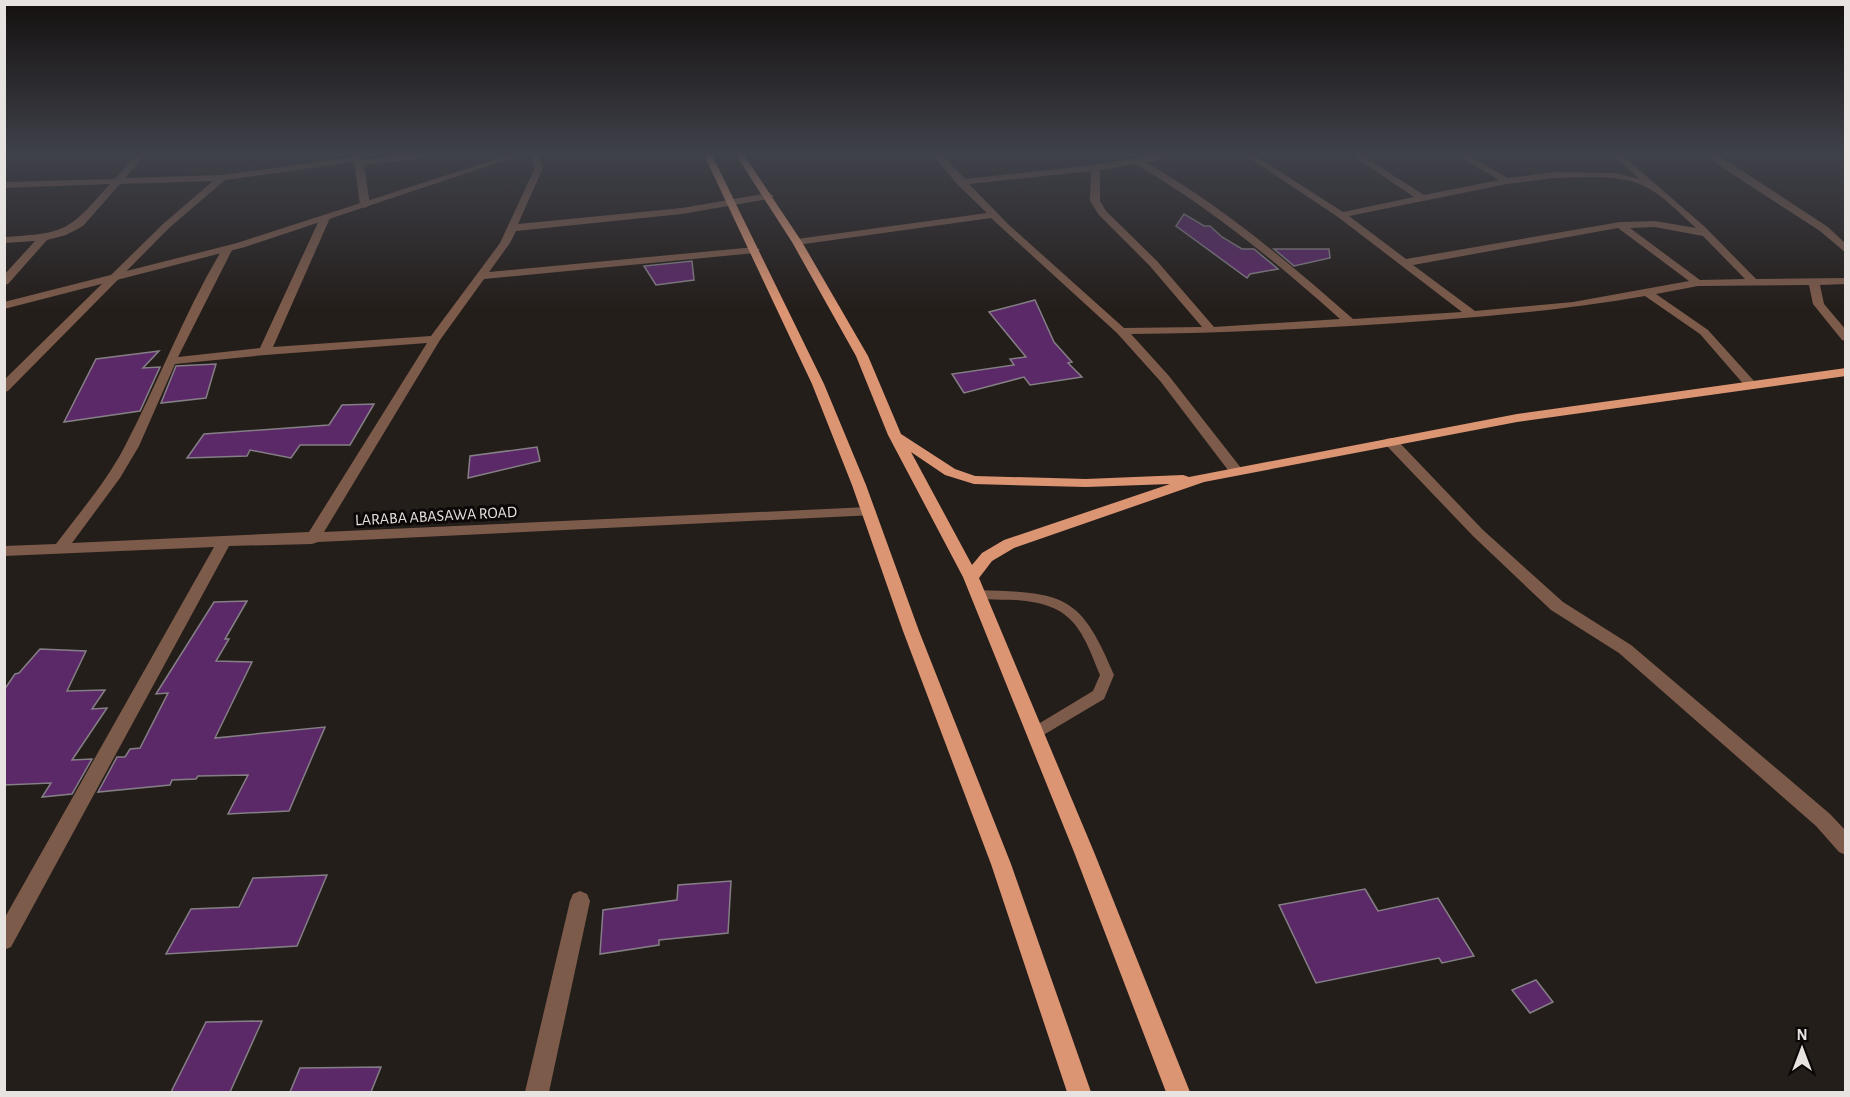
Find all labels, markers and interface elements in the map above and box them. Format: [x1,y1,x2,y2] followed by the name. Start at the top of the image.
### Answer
[355,504,517,528] street label: LARABA ABASAWA ROAD
[1772,1019,1832,1079] north arrow
[1796,1027,1808,1043] text: N

